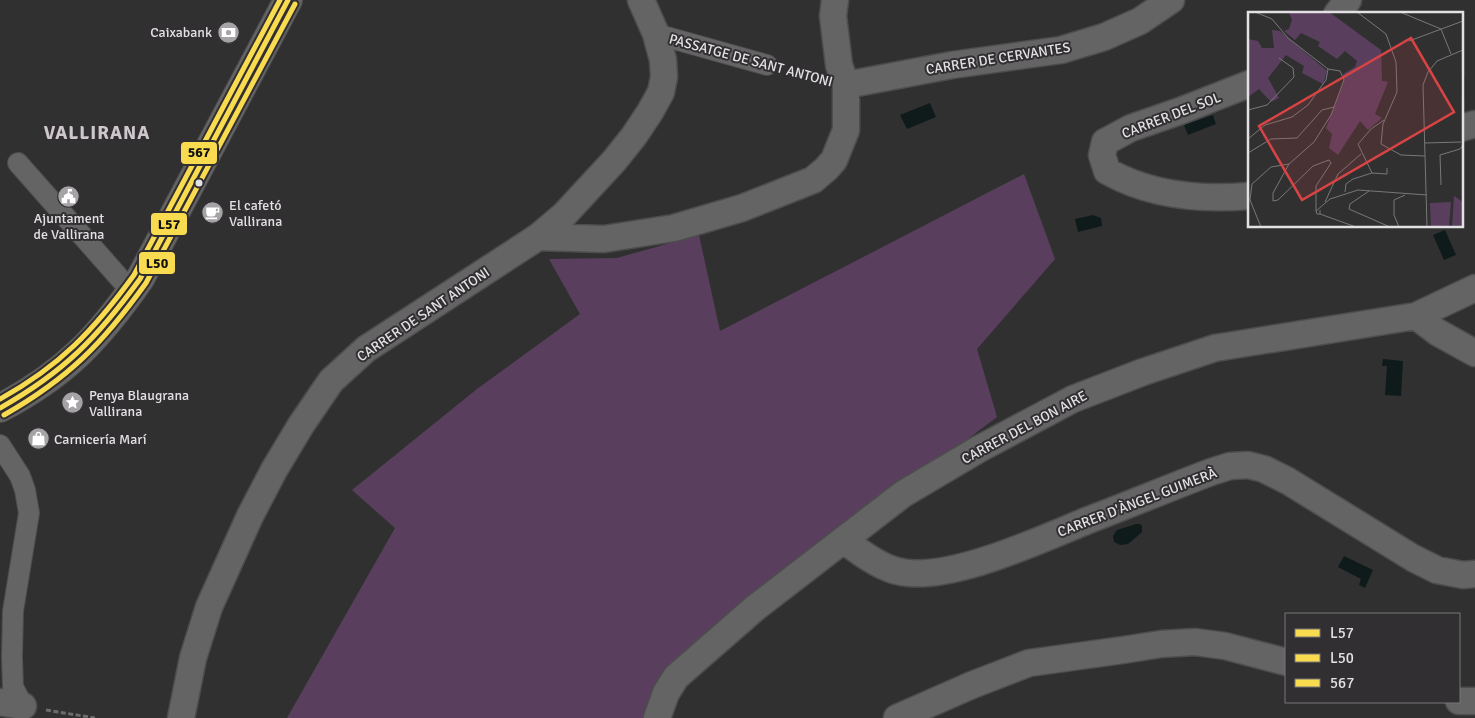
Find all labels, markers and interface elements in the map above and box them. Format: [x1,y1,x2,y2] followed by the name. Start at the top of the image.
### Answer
[1248,12,1462,228] inset map
[216,20,240,44] bank icon: Caixabank
[150,24,212,41] place label: Caixabank
[667,30,835,91] street label: PASSATGE DE SANT ANTONI
[925,39,1072,78] street label: CARRER DE CERVANTES
[1119,89,1223,142] street label: CARRER DEL SOL
[44,121,150,145] district label: VALLIRANA
[180,141,218,165] line badge: 567
[188,144,211,161] text: 567
[194,178,204,188] unlabelled marker
[57,184,81,208] public building icon: Ajuntament de Vallirana
[229,197,282,230] place label: El cafetó Vallirana
[201,201,225,225] cafe icon: El cafetó Vallirana
[34,210,104,243] place label: Ajuntament de Vallirana
[150,212,188,236] line badge: L57
[158,216,181,233] text: L57
[138,251,176,275] line badge: L50
[146,255,169,272] text: L50
[354,264,493,365] street label: CARRER DE SANT ANTONI
[89,387,189,420] place label: Penya Blaugrana Vallirana
[959,387,1090,468] street label: CARRER DEL BON AIRE
[61,391,85,415] place icon: Penya Blaugrana Vallirana
[26,427,50,451] shop icon: Carnicería Marí
[54,431,147,448] place label: Carnicería Marí
[1055,464,1220,541] street label: CARRER D'ÀNGEL GUIMERÀ
[1285,613,1460,703] legend
[1330,624,1354,642] text: L57
[1330,649,1354,667] text: L50
[1330,674,1354,692] text: 567

